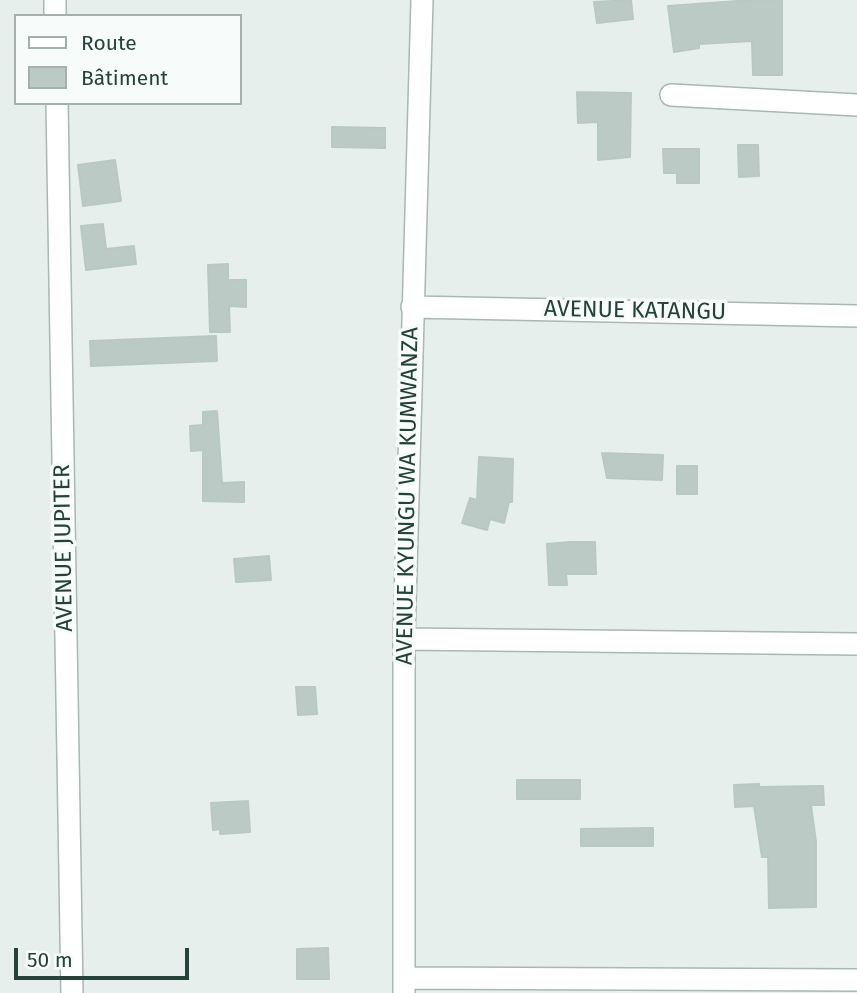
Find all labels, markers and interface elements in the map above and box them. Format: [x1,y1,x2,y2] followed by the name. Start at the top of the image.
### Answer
[14,14,242,105] legend
[81,30,137,56] text: Route
[81,65,168,91] text: Bâtiment
[544,296,726,326] street label: AVENUE KATANGU
[391,327,425,665] street label: AVENUE KYUNGU WA KUMWANZA
[49,464,79,632] street label: AVENUE JUPITER
[18,934,192,978] scale bar
[27,947,73,973] text: 50 m

